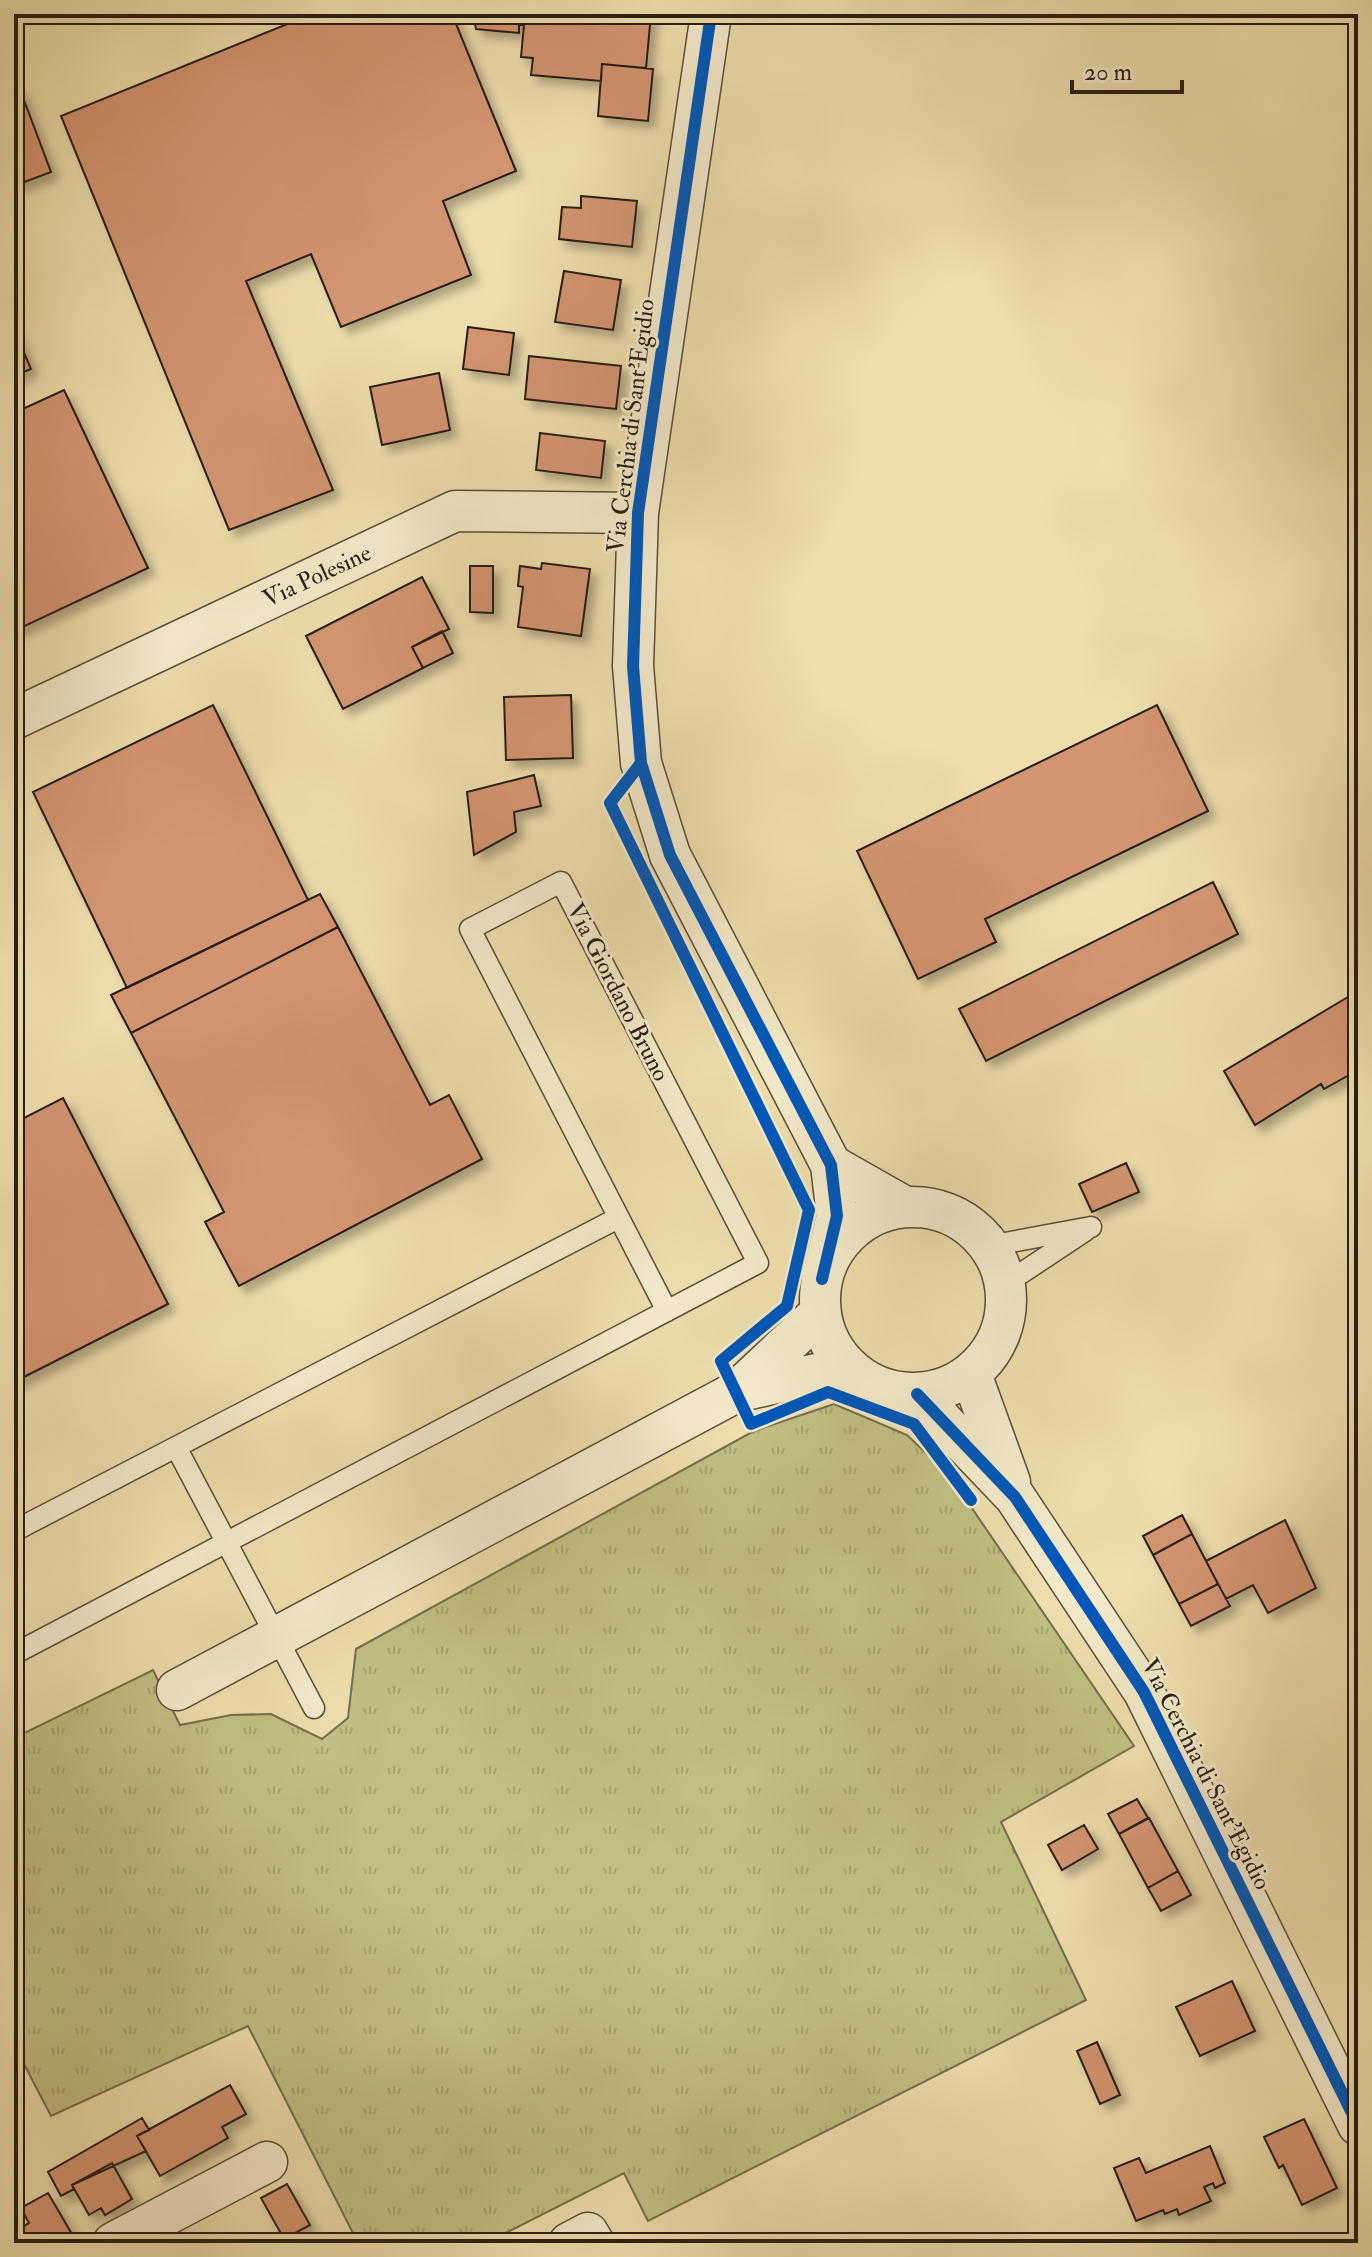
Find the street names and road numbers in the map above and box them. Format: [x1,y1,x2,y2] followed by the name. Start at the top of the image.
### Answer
[600,297,662,555] street label: Via Cerchia di Sant'Egidio
[258,537,376,615] street label: Via Polesine
[560,897,676,1087] street label: Via Giordano Bruno
[1134,1653,1278,1895] street label: Via Cerchia di Sant'Egidio

